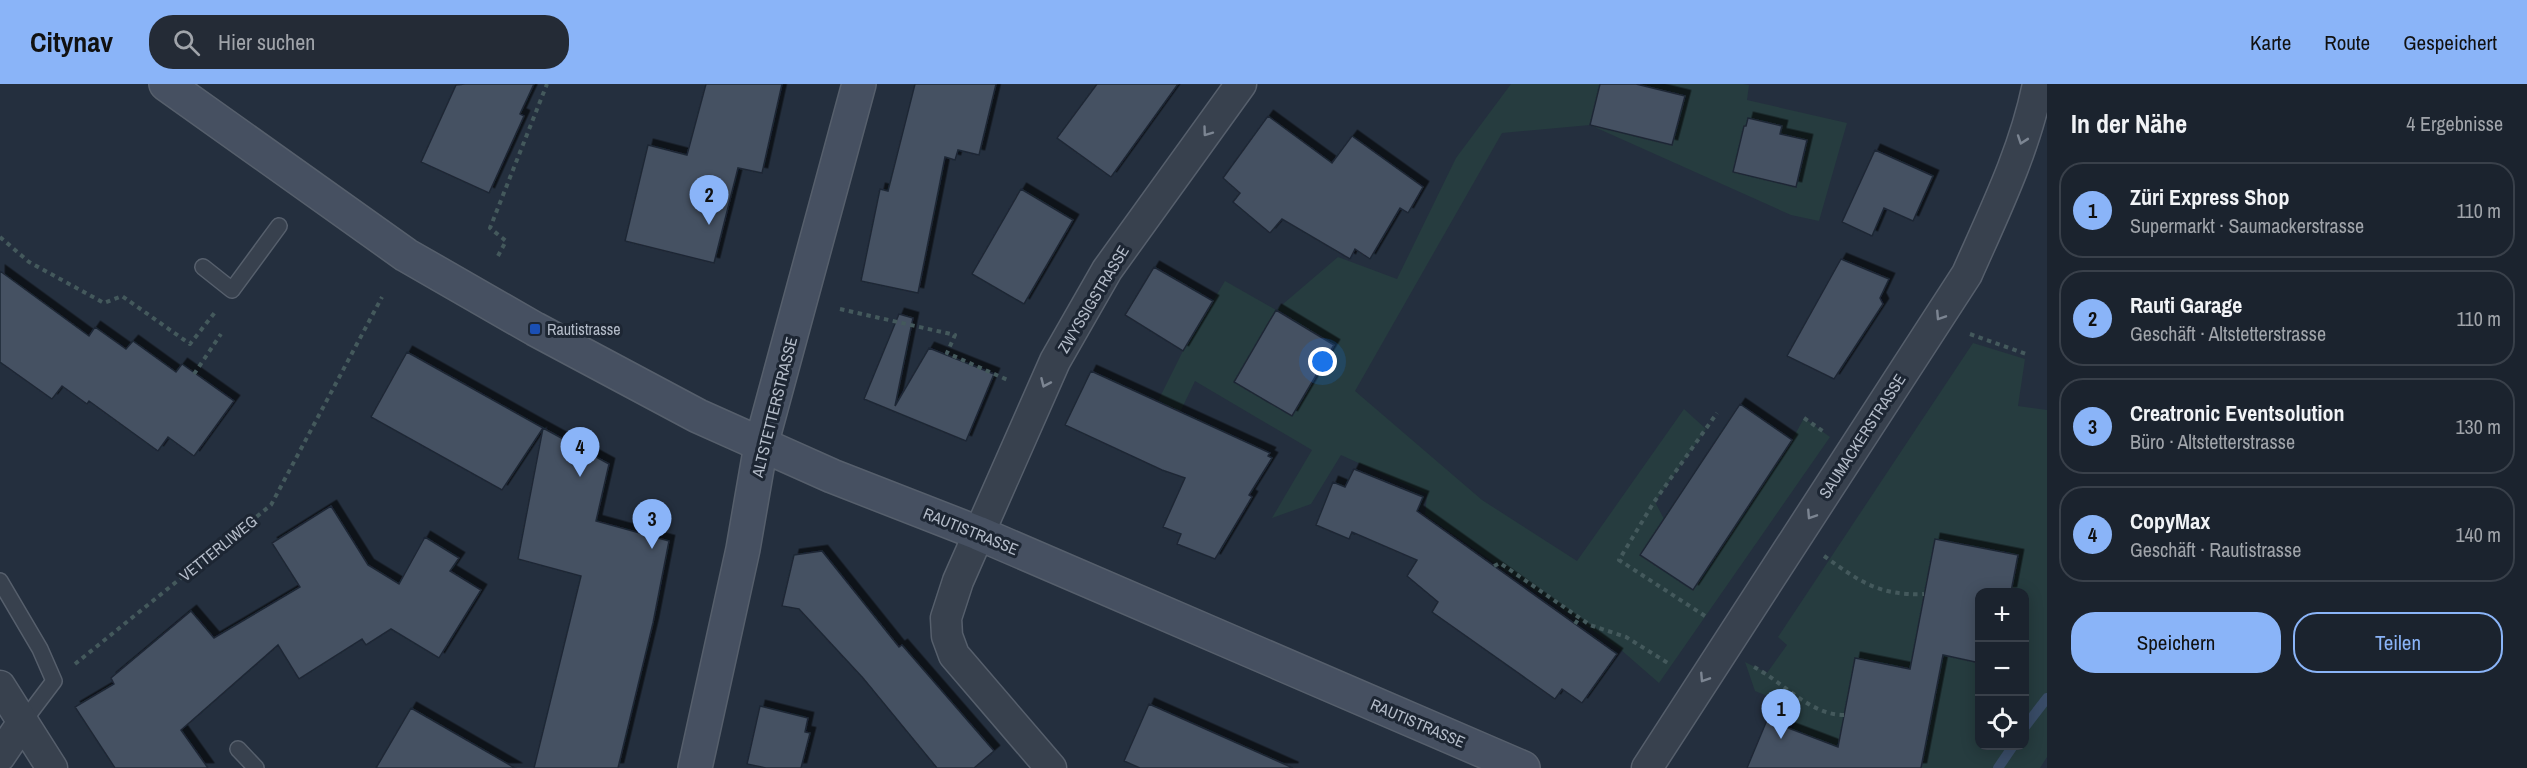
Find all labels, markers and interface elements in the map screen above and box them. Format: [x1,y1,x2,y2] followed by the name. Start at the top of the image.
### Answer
[149,15,569,69] search box
[30,23,113,61] text: Citynav
[170,26,203,59] icon: search
[218,27,315,57] text: Hier suchen
[2250,28,2291,57] text: Karte
[2324,28,2370,57] text: Route
[2403,28,2497,57] text: Gespeichert
[2071,106,2187,141] text: In der Nähe
[2406,110,2503,137] text: 4 Ergebnisse
[1203,125,1214,136] one-way arrow
[2016,134,2029,145] one-way arrow
[690,176,728,225] pin: 2
[2130,182,2289,212] text: Züri Express Shop
[2088,197,2097,224] text: 1
[2457,197,2501,224] text: 110 m
[2130,212,2364,239] text: Supermarkt · Saumackerstrasse
[1052,241,1134,357] street label: ZWYSSIGSTRASSE
[2130,290,2242,320] text: Rauti Garage
[2088,305,2097,332] text: 2
[2457,305,2501,332] text: 110 m
[1935,310,1947,320] one-way arrow
[547,318,621,340] place label: Rautistrasse
[2130,320,2326,347] text: Geschäft · Altstetterstrasse
[528,322,542,336] marker: Rautistrasse
[746,334,802,481] street label: ALTSTETTERSTRASSE
[1308,347,1337,376] your location
[1813,369,1911,503] street label: SAUMACKERSTRASSE
[1041,377,1053,388] one-way arrow
[2130,398,2345,428] text: Creatronic Eventsolution
[2088,413,2097,440] text: 3
[2455,413,2501,440] text: 130 m
[560,428,600,477] pin: 4
[2130,428,2295,455] text: Büro · Altstetterstrasse
[632,500,672,549] pin: 3
[920,502,1022,560] street label: RAUTISTRASSE
[2130,506,2210,536] text: CopyMax
[1806,509,1818,519] one-way arrow
[175,510,261,586] street label: VETTERLIWEG
[2088,521,2097,548] text: 4
[2455,521,2501,548] text: 140 m
[2130,536,2301,563] text: Geschäft · Rautistrasse
[1975,588,2029,750] map controls
[1975,588,2029,642] button: +
[2071,612,2281,673] button: Speichern
[2293,612,2503,673] button: Teilen
[1975,642,2029,696] button: −
[1700,671,1711,682] one-way arrow
[1762,690,1800,739] pin: 1
[1367,693,1469,753] street label: RAUTISTRASSE
[1975,696,2029,750] button: locate

